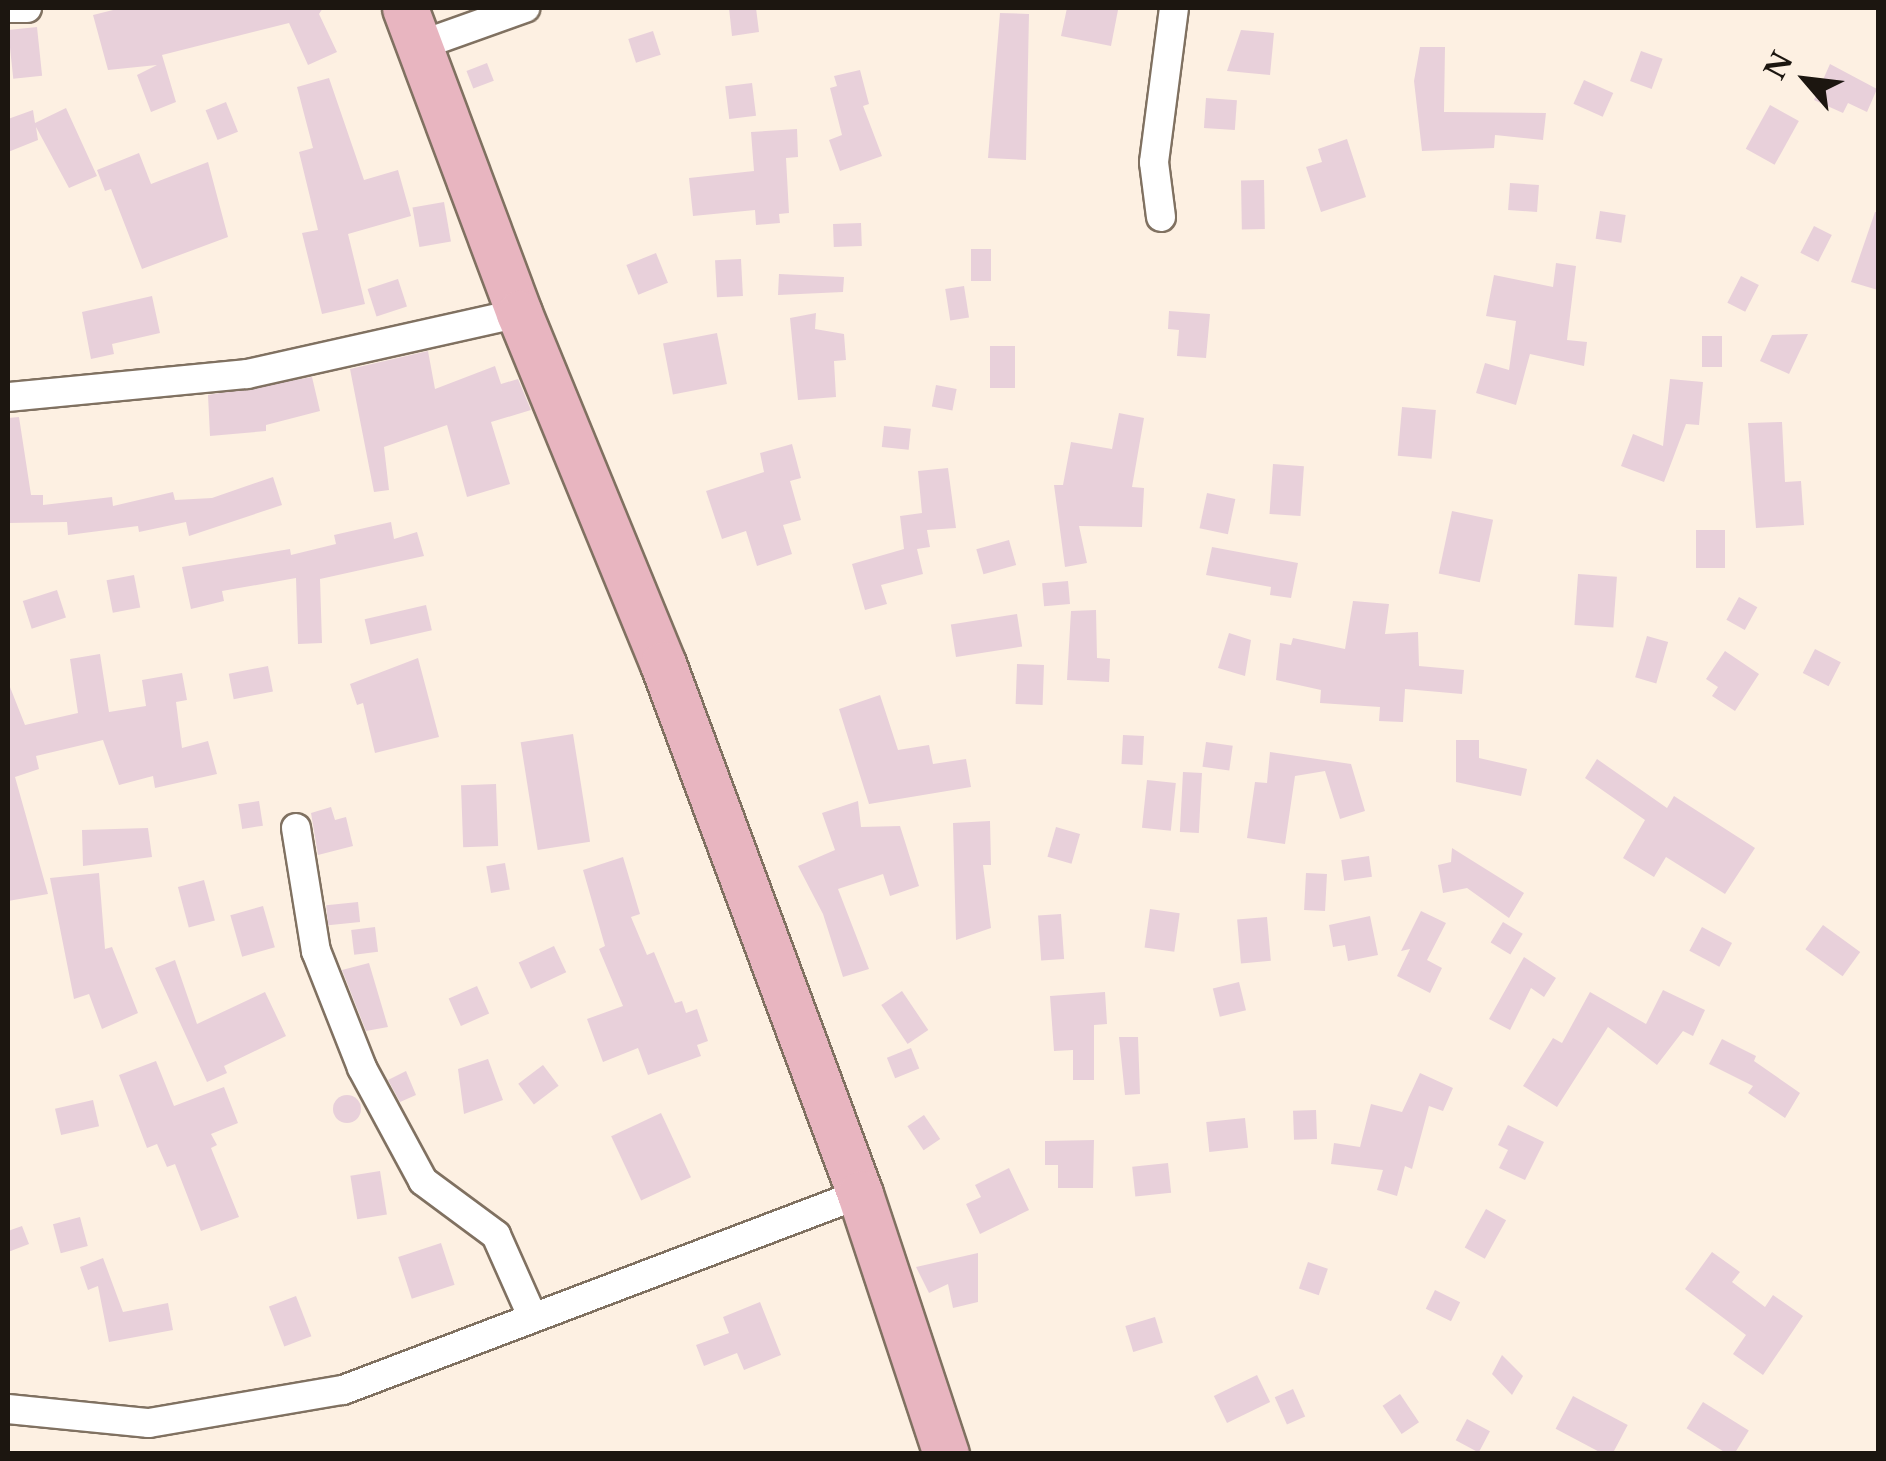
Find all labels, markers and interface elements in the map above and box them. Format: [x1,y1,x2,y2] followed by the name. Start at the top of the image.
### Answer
[1756,30,1856,130] north arrow
[1757,46,1801,86] text: N

